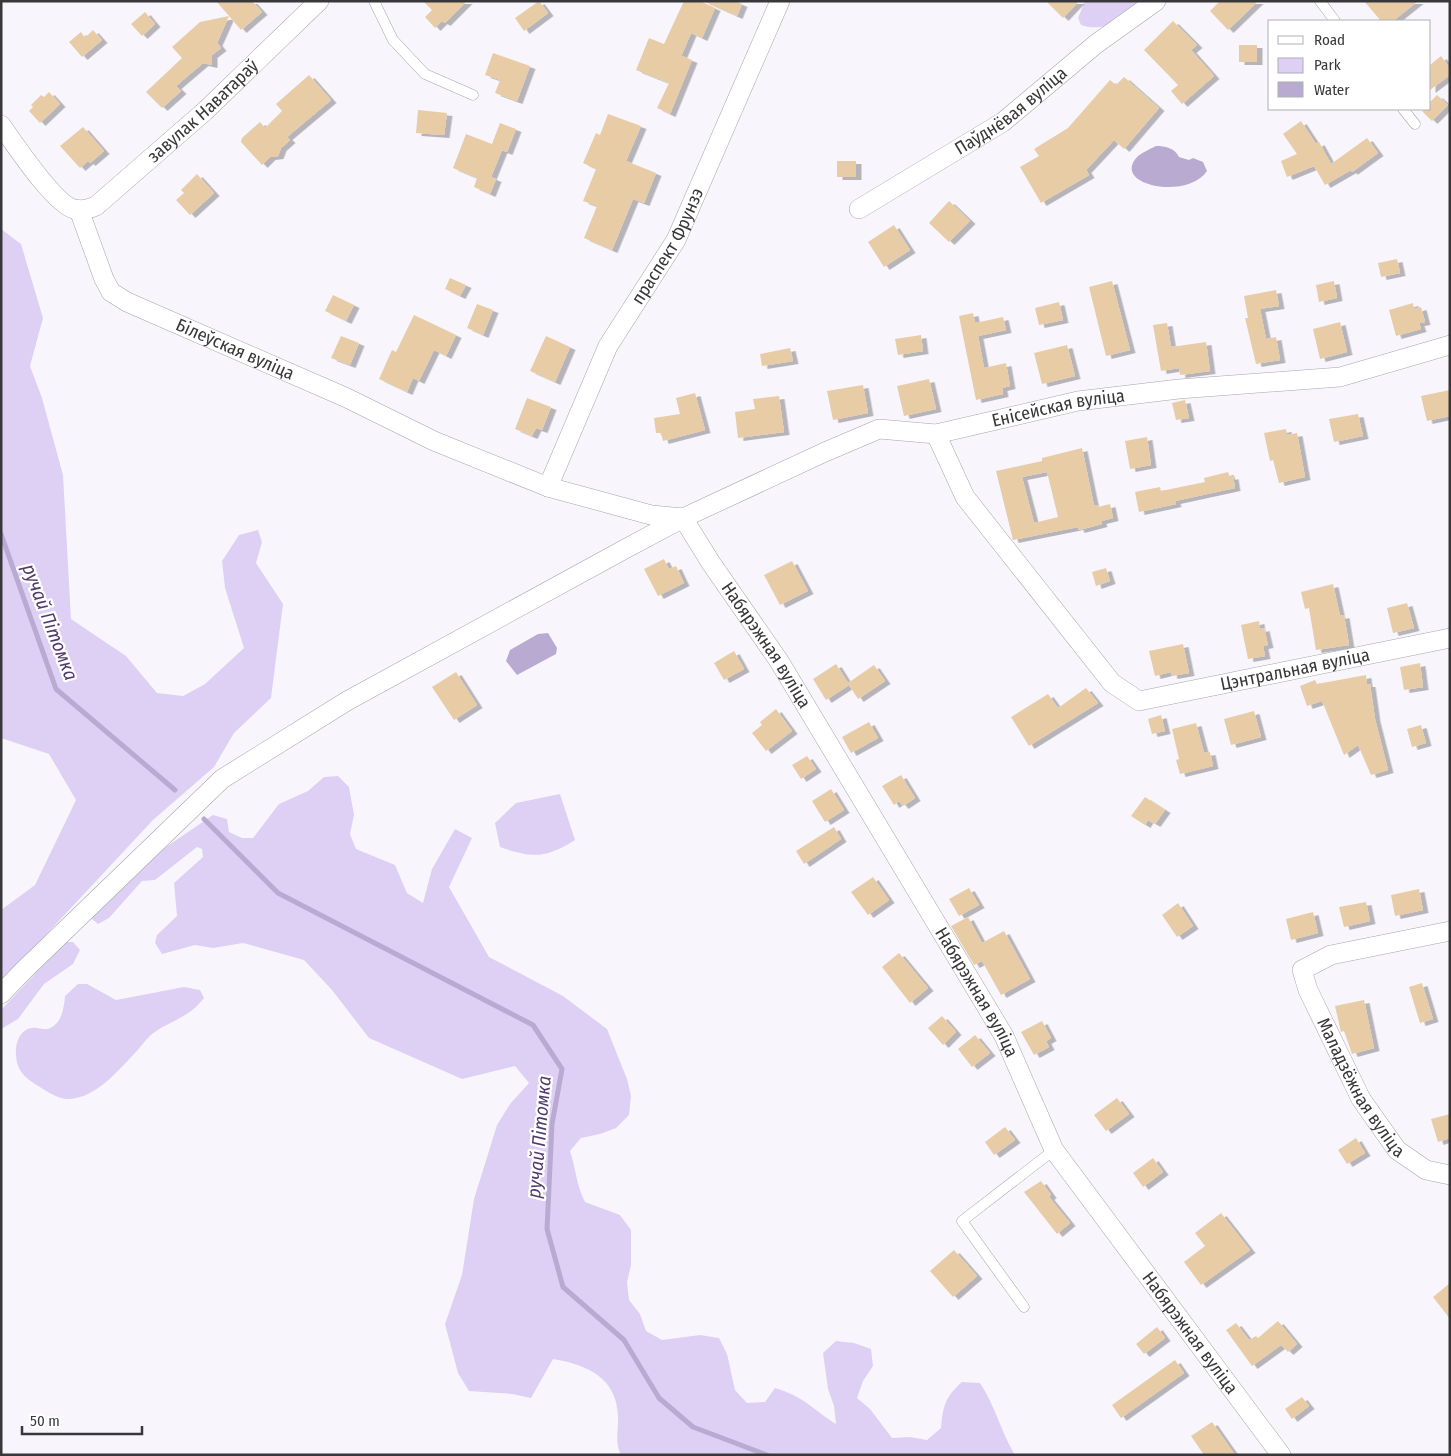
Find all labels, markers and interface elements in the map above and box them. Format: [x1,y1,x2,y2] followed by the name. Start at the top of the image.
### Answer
[1268,20,1431,110] legend
[1314,31,1345,49] text: Road
[143,55,263,167] street label: завулак Наватараў
[1314,56,1341,74] text: Park
[951,62,1072,160] street label: Паўднёвая вуліца
[1314,81,1350,99] text: Water
[627,184,708,308] street label: праспект Фрунзэ
[173,314,298,385] street label: Білеўская вуліца
[990,385,1126,432] street label: Енісейская вуліца
[17,561,83,683] water label: ручай Пітомка
[717,578,816,712] street label: Набярэжная вуліца
[1218,644,1372,695] street label: Цэнтральная вуліца
[930,923,1023,1060] street label: Набярэжная вуліца
[1312,1014,1408,1163] street label: Маладзёжная вуліца
[522,1075,556,1199] water label: ручай Пітомка
[1137,1267,1243,1398] street label: Набярэжная вуліца
[22,1404,142,1436] scale bar
[30,1412,60,1430] text: 50 m

